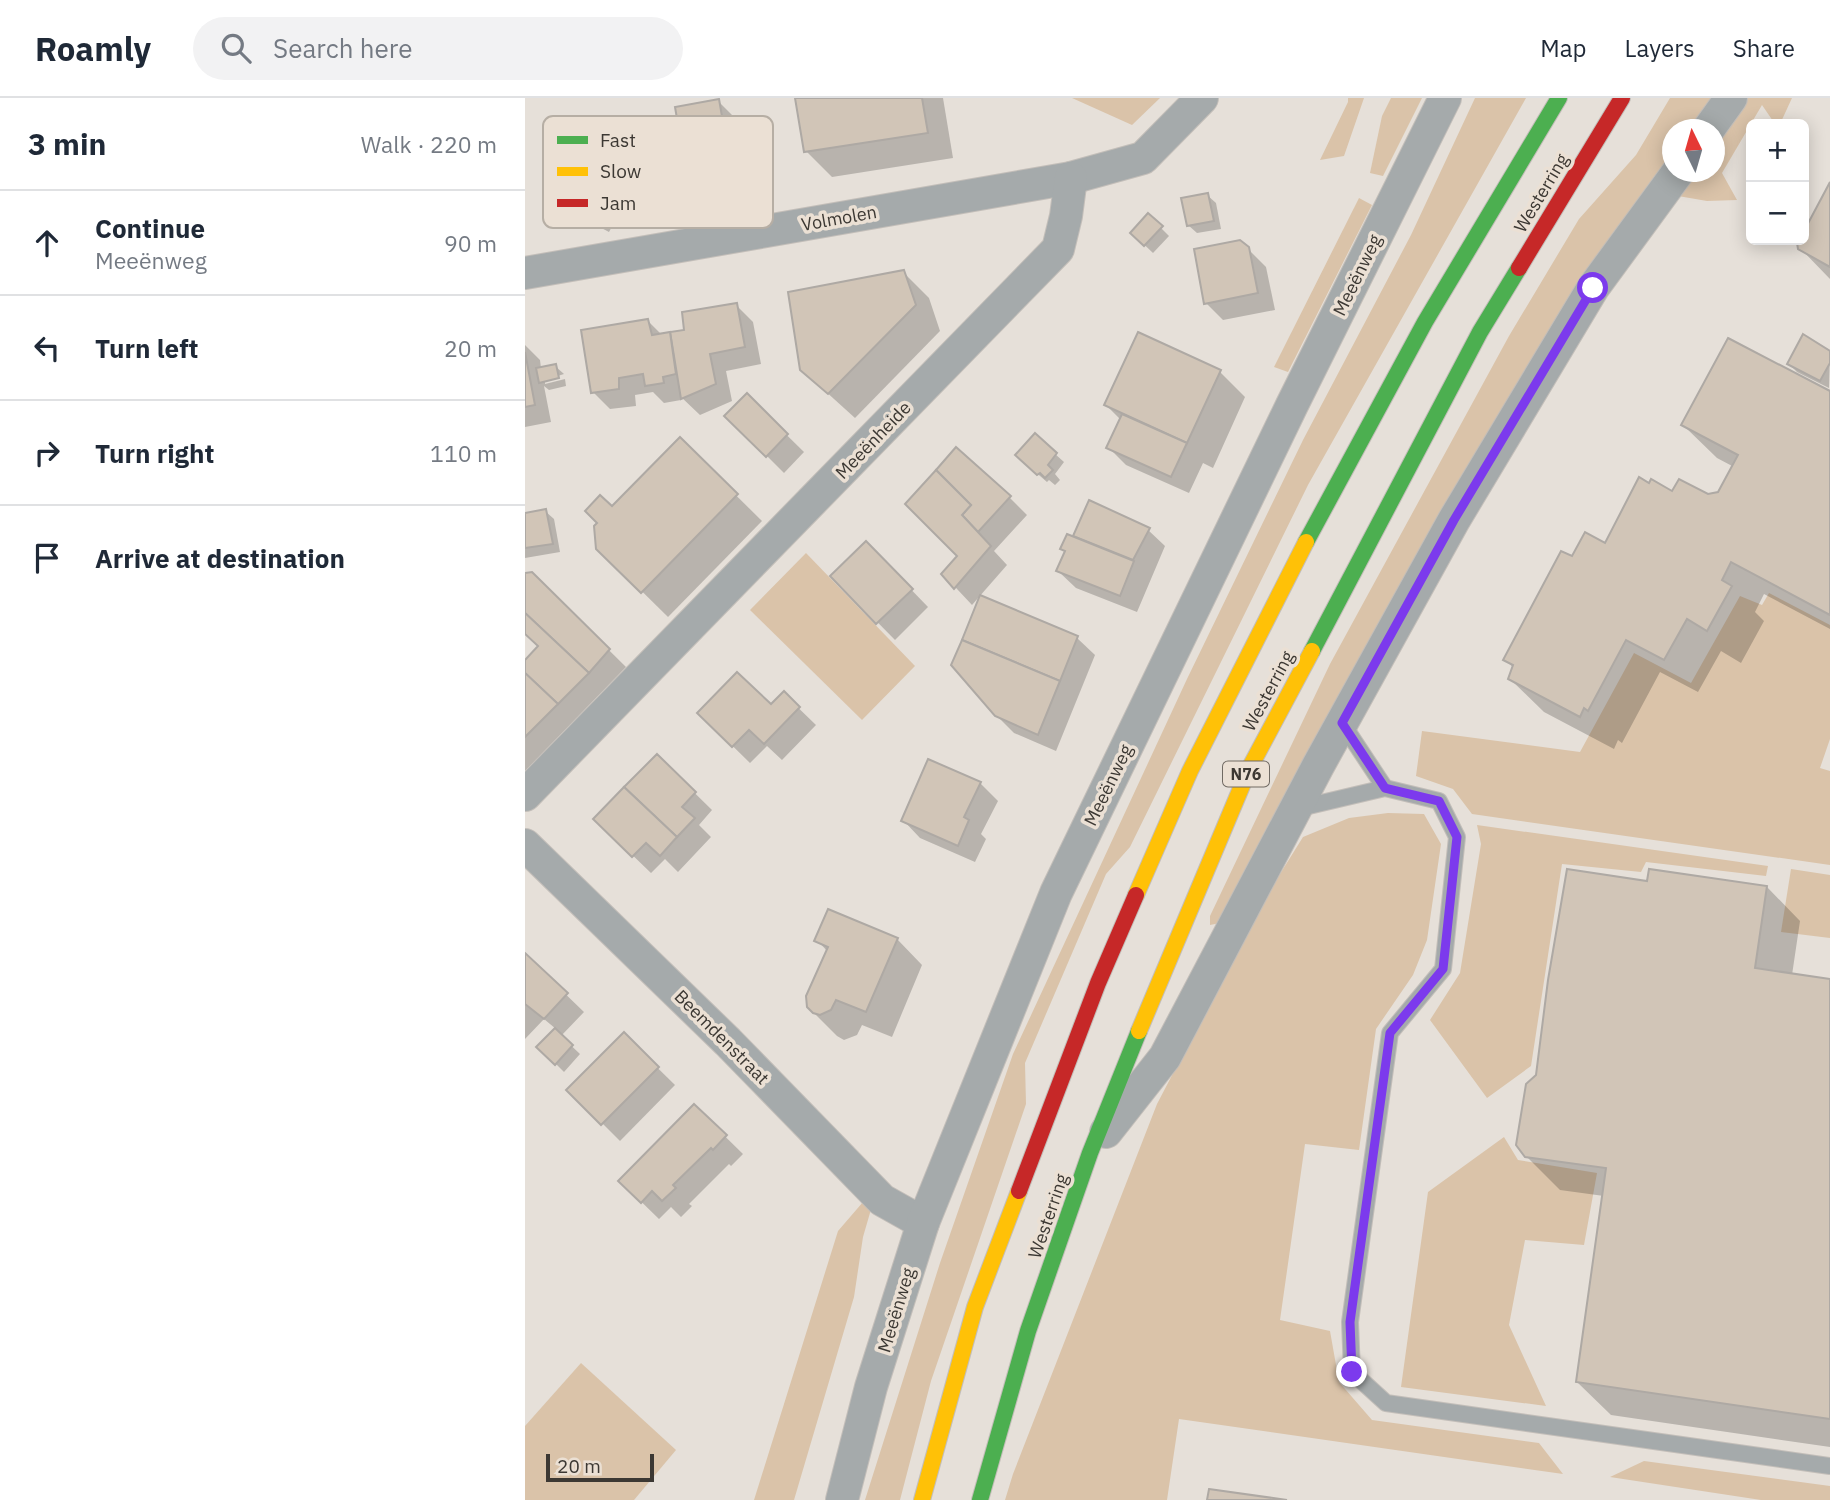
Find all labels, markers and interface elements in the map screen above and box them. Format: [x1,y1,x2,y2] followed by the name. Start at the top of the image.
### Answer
[193,17,683,80] search box
[35,27,151,70] text: Roamly
[217,29,255,67] icon: search
[273,31,412,65] text: Search here
[1540,32,1587,64] text: Map
[1625,32,1695,64] text: Layers
[1733,32,1795,64] text: Share
[543,116,773,228] legend
[1662,119,1725,182] north arrow
[1746,119,1809,245] map controls
[1746,119,1809,182] button: +
[28,124,106,163] text: 3 min
[600,128,636,152] text: Fast
[361,129,497,159] text: Walk · 220 m
[1509,149,1574,237] street label: Westerring
[600,159,641,183] text: Slow
[1746,182,1809,245] button: −
[600,191,636,215] text: Jam
[799,200,879,236] street label: Volmolen
[95,211,205,245] text: Continue
[28,224,66,262] icon: ahead
[444,228,497,258] text: 90 m
[1327,230,1387,319] street label: Meeënweg
[95,245,207,275] text: Meeënweg
[1577,272,1608,303] route start
[28,329,66,367] icon: left
[95,331,198,365] text: Turn left
[444,333,497,363] text: 20 m
[830,396,916,484] street label: Meeënheide
[28,434,66,472] icon: right
[95,436,214,470] text: Turn right
[430,438,497,468] text: 110 m
[28,539,66,577] icon: arrive
[95,541,345,575] text: Arrive at destination
[1237,646,1299,735] street label: Westerring
[1078,740,1138,829] street label: Meeënweg
[1223,762,1269,786] road number: N76
[670,985,774,1089] street label: Beemdenstraat
[1023,1170,1073,1261] street label: Westerring
[872,1264,920,1355] street label: Meeënweg
[1336,1356,1367,1387] route end
[546,1451,655,1483] scale bar
[557,1454,601,1478] text: 20 m

